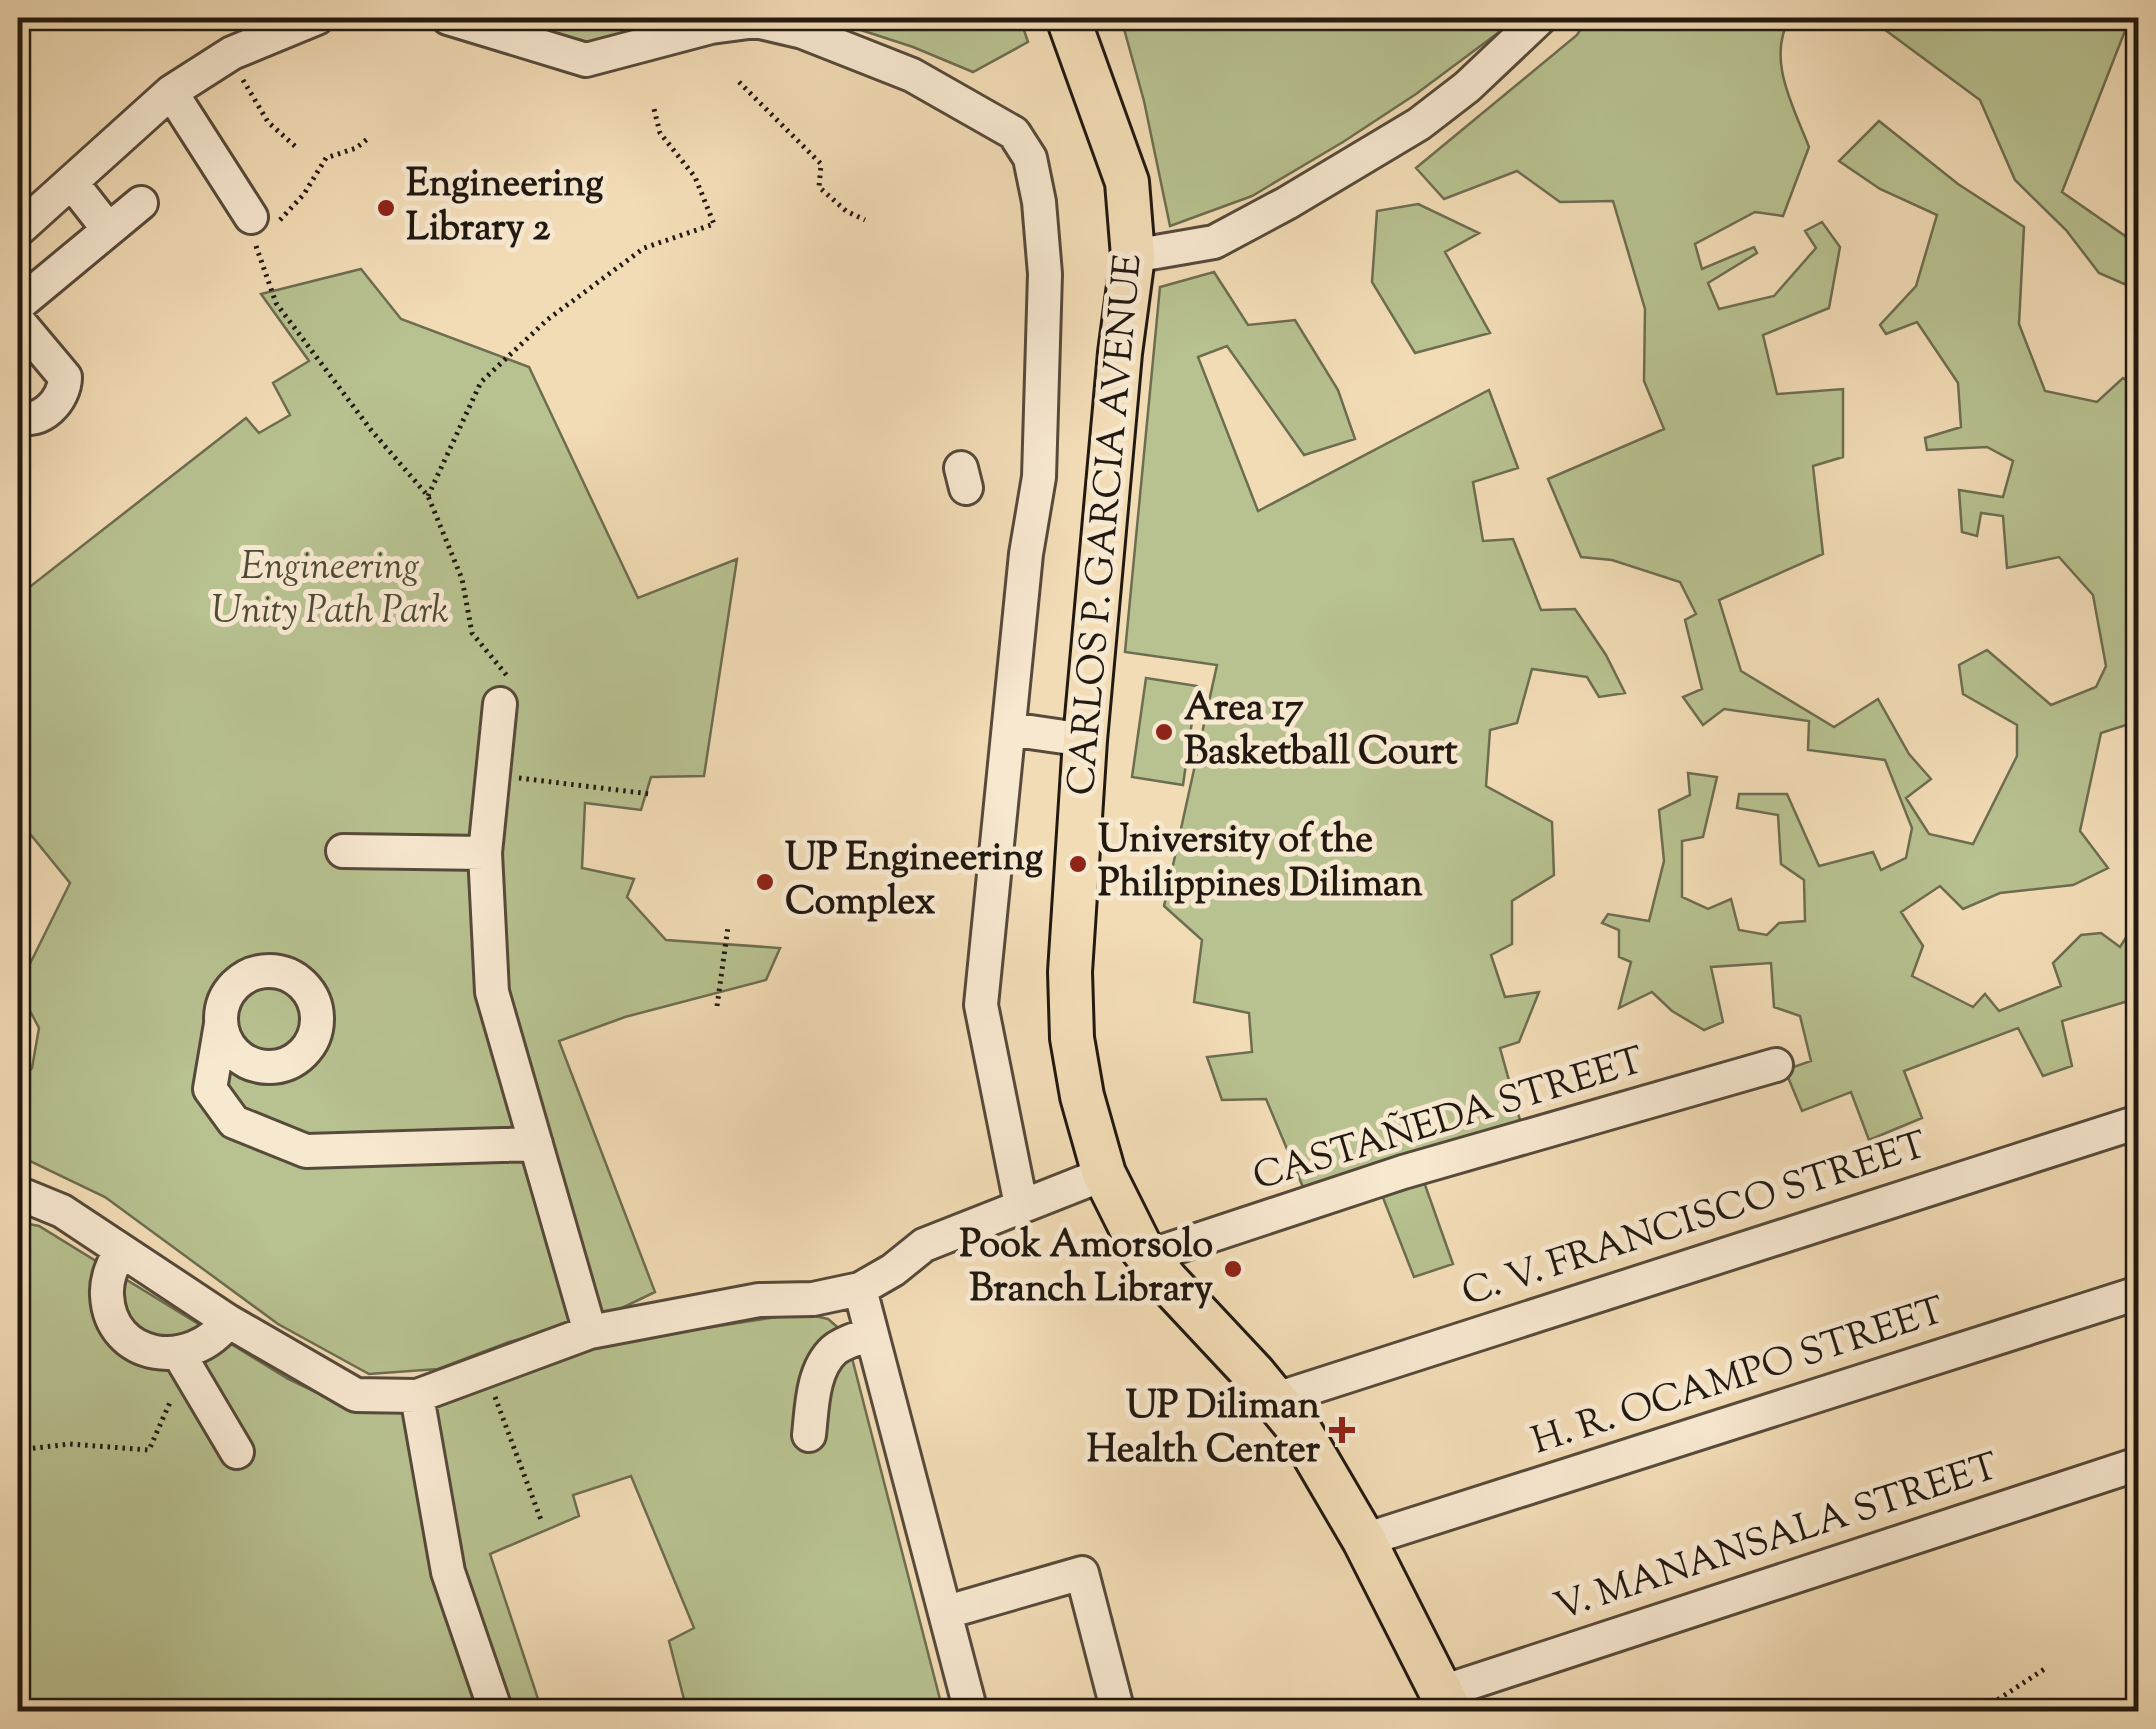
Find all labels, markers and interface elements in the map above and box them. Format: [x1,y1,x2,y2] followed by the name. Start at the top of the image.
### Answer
[406,159,604,257] place label: Engineering Library 2
[375,197,397,219] marker: Engineering Library 2
[1056,252,1158,798] street label: CARLOS P. GARCIA AVENUE
[211,542,449,640] park label: Engineering Unity Path Park
[1184,683,1458,781] place label: Area 17 Basketball Court
[1153,721,1175,743] marker: Area 17 Basketball Court
[1098,815,1423,913] place label: University of the Philippines Diliman
[785,833,1043,931] place label: UP Engineering Complex
[1067,853,1089,875] marker: University of the Philippines Diliman
[754,871,776,893] marker: UP Engineering Complex
[1247,1036,1651,1206] street label: CASTAÑEDA STREET
[1456,1120,1934,1322] street label: C. V. FRANCISCO STREET
[960,1220,1213,1318] place label: Pook Amorsolo Branch Library
[1222,1258,1244,1280] marker: Pook Amorsolo Branch Library
[1526,1286,1952,1470] street label: H. R. OCAMPO STREET
[1087,1381,1321,1479] place label: UP Diliman Health Center
[1329,1417,1355,1443] marker: UP Diliman Health Center
[1548,1442,2006,1636] street label: V. MANANSALA STREET

